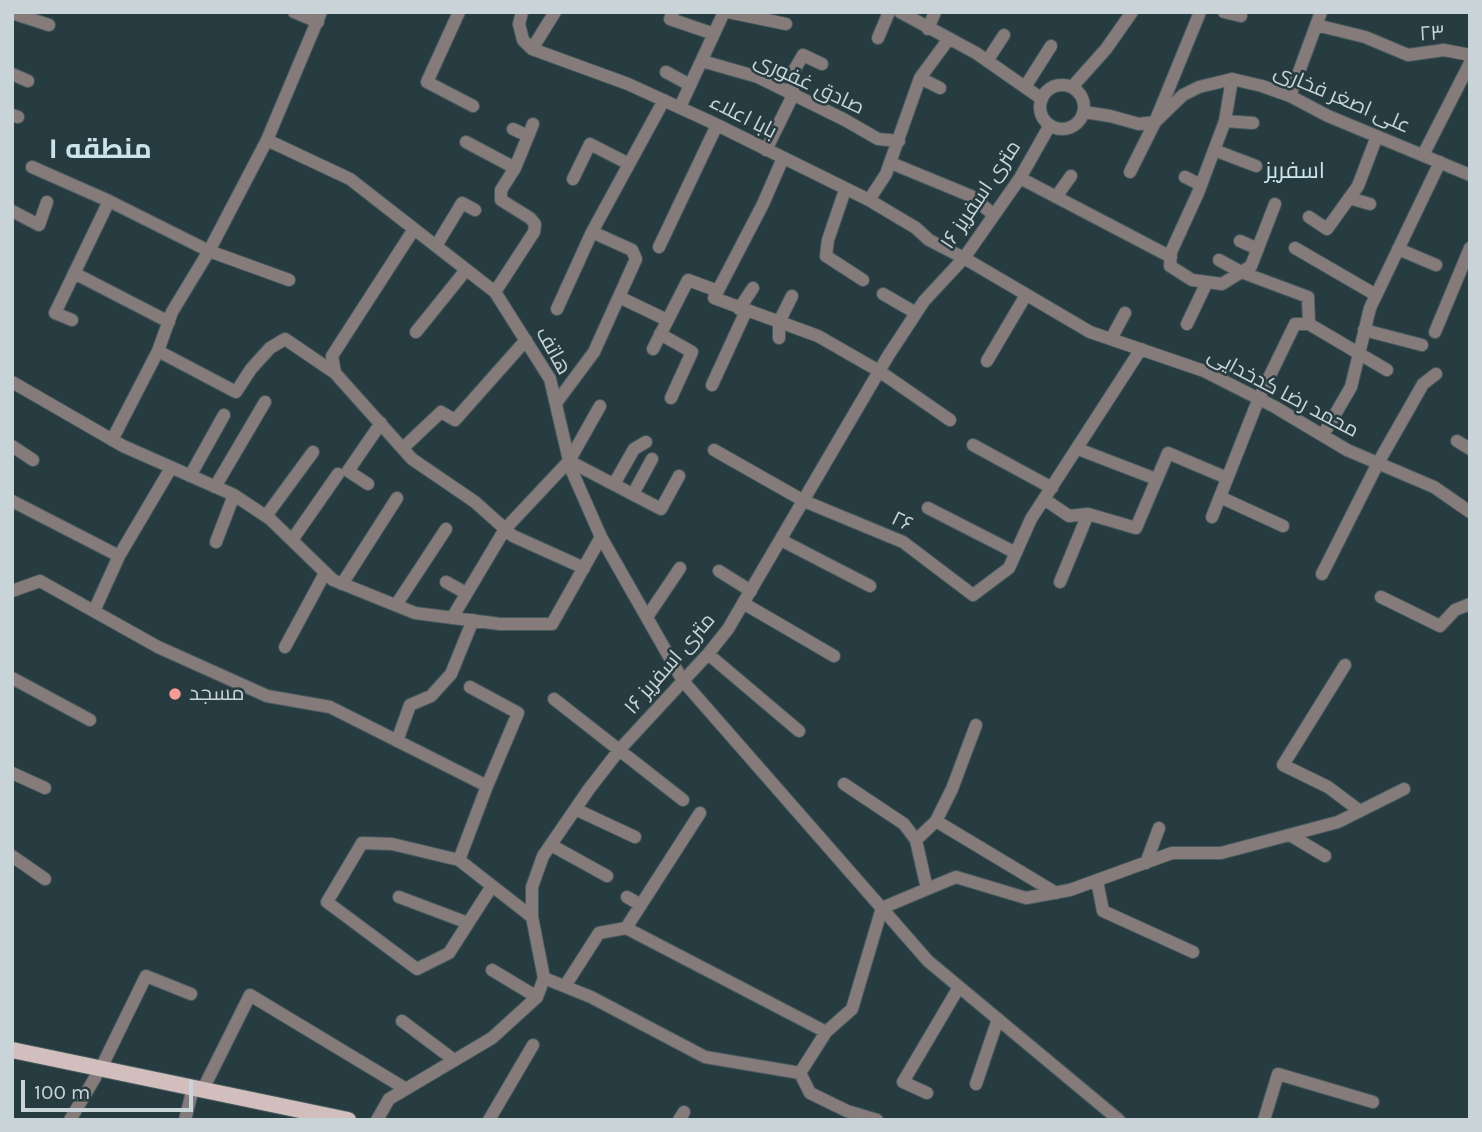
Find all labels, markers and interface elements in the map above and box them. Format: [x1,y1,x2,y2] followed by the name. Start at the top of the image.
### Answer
[1419,21,1445,47] street label: ۲۳
[750,47,868,121] street label: صادق غفوری
[1270,59,1414,139] street label: علی اصغر فخاری
[705,89,781,145] street label: بابا اعلاء
[48,133,152,167] district label: منطقه ۱
[935,136,1027,254] street label: ۱۶ متری اسفریز
[1265,157,1325,185] district label: اسفریز
[530,323,576,379] street label: هاتف
[1203,343,1363,443] street label: محمد رضا کدخدایی
[887,506,917,538] street label: ۲۶
[619,608,721,720] street label: ۱۶ متری اسفریز
[189,681,244,707] place label: مسجد
[167,686,183,702] marker: مسجد
[24,1066,196,1110] scale bar
[34,1080,91,1104] text: 100 m

